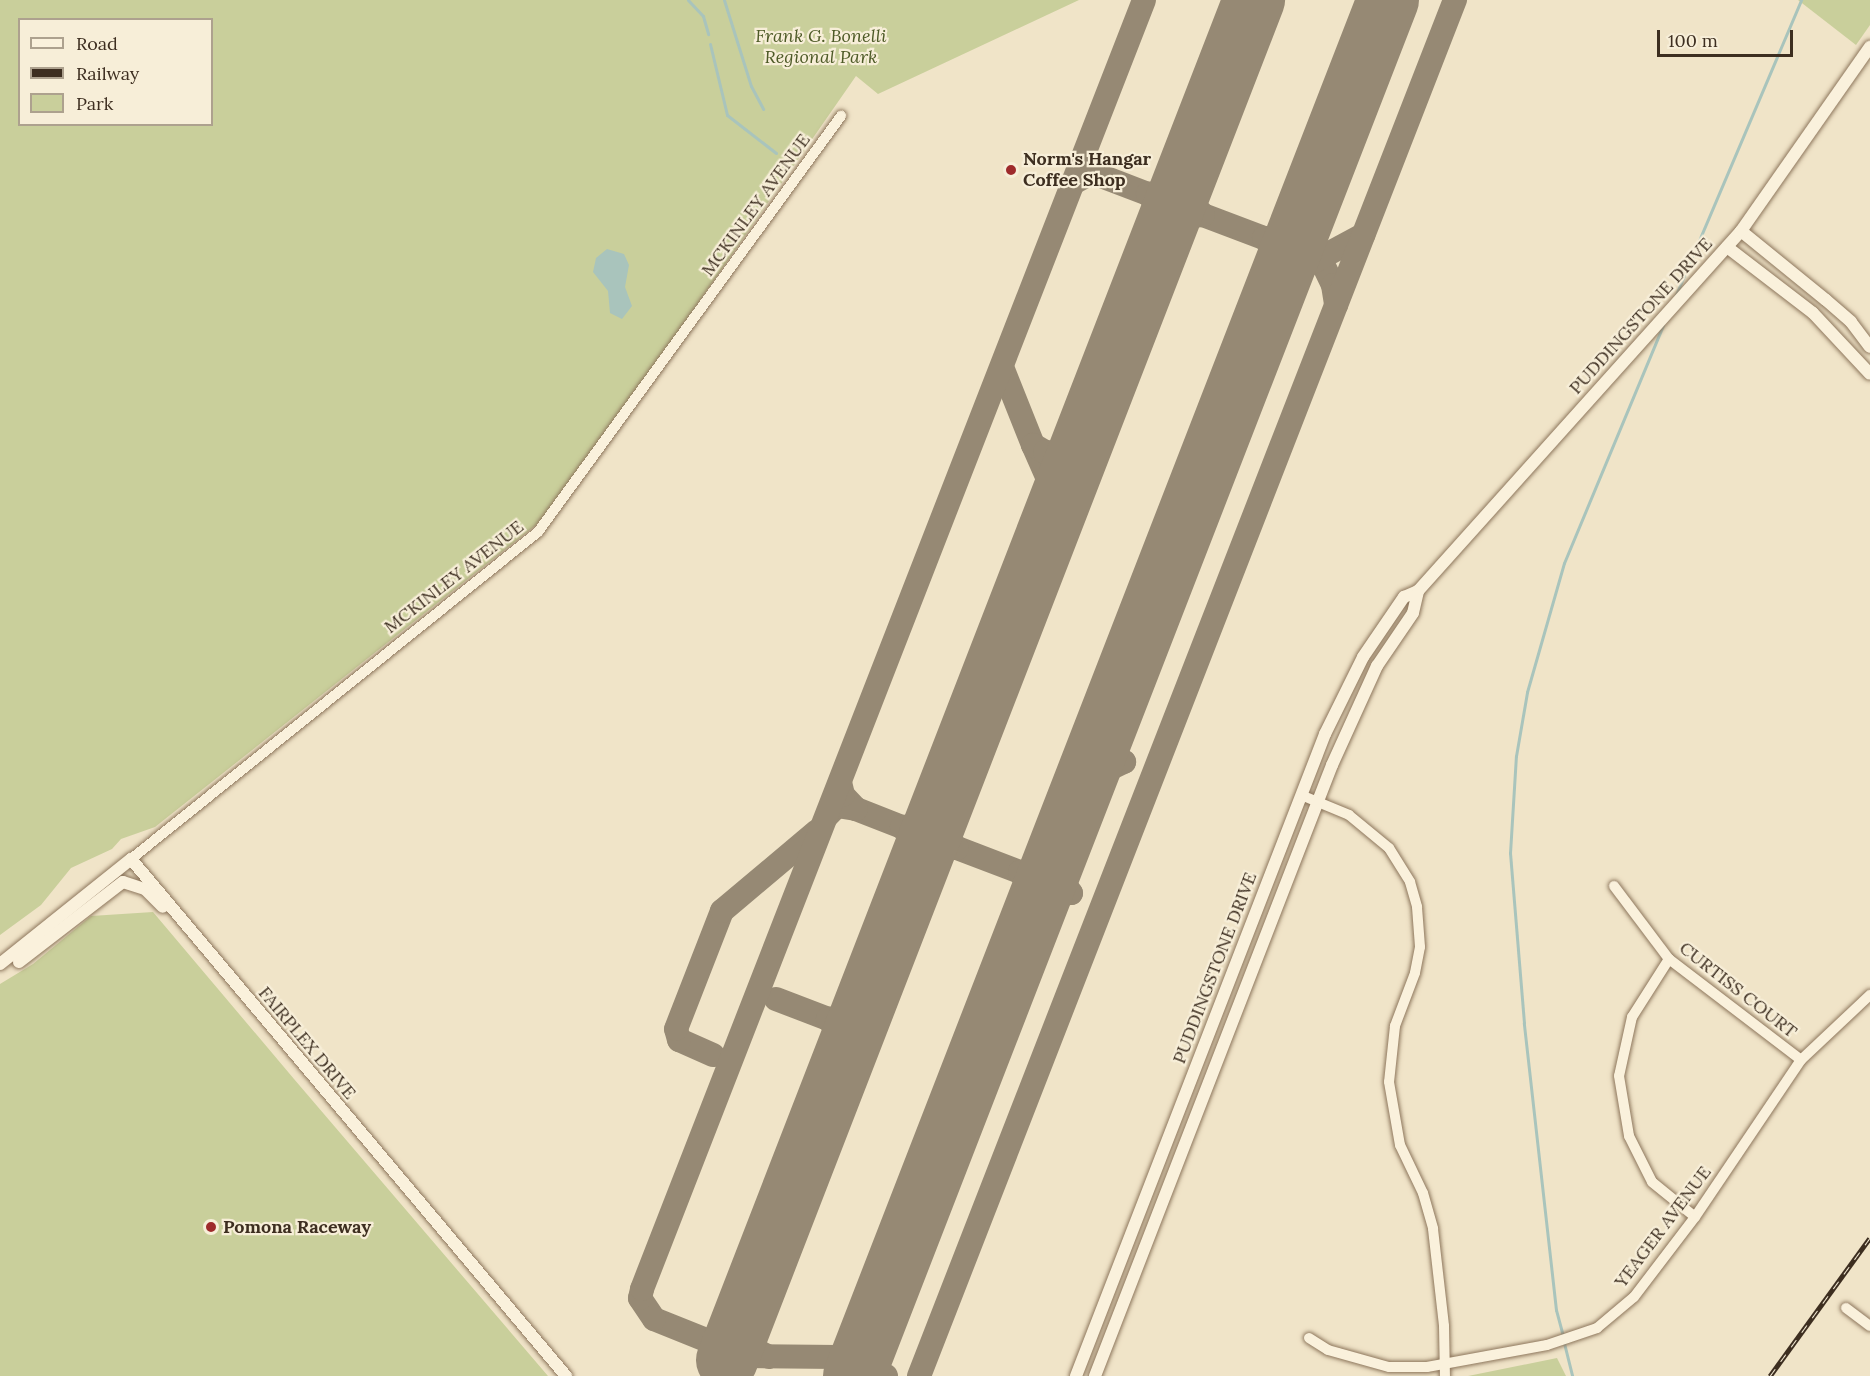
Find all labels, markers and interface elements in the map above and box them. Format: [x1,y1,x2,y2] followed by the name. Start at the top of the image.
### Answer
[18,18,213,126] legend
[1660,18,1796,56] scale bar
[755,26,887,68] park label: Frank G. Bonelli Regional Park
[1668,29,1718,52] text: 100 m
[76,32,118,55] text: Road
[76,62,139,85] text: Railway
[76,92,113,115] text: Park
[697,130,815,280] street label: MCKINLEY AVENUE
[1023,149,1151,192] place label: Norm's Hangar Coffee Shop
[1004,163,1018,177] marker: Norm's Hangar Coffee Shop
[1565,233,1717,399] street label: PUDDINGSTONE DRIVE
[380,516,528,638] street label: MCKINLEY AVENUE
[1168,869,1262,1067] street label: PUDDINGSTONE DRIVE
[1675,937,1801,1043] street label: CURTISS COURT
[254,982,360,1104] street label: FAIRPLEX DRIVE
[1610,1162,1716,1292] street label: YEAGER AVENUE
[223,1216,371,1238] place label: Pomona Raceway
[204,1220,218,1234] marker: Pomona Raceway

